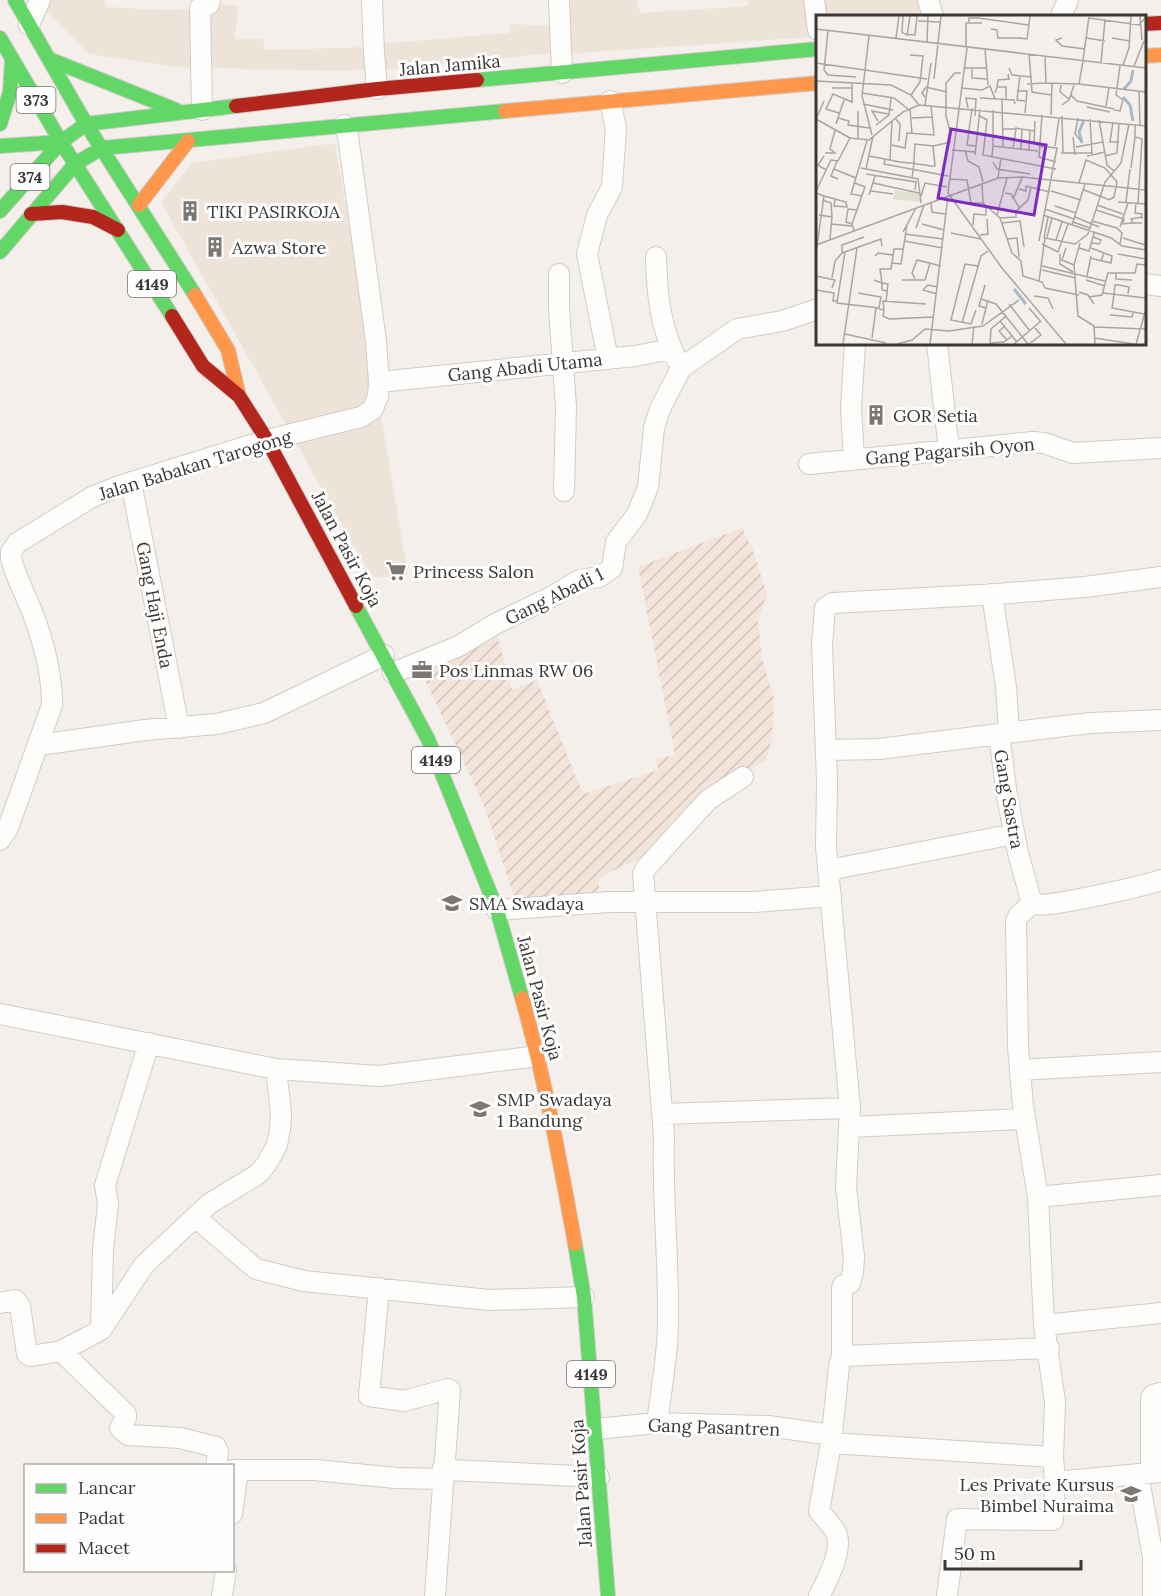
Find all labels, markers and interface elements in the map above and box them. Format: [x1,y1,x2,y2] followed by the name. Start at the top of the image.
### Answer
[816,15,1146,345] inset map
[397,49,502,81] street label: Jalan Jamika
[16,87,56,113] road number: 373
[10,164,50,190] road number: 374
[178,199,202,223] building icon: TIKI PASIRKOJA
[207,200,341,223] place label: TIKI PASIRKOJA
[203,235,227,259] building icon: Azwa Store
[231,236,327,259] place label: Azwa Store
[128,271,176,297] road number: 4149
[447,347,603,387] street label: Gang Abadi Utama
[864,403,888,427] building icon: GOR Setia
[893,404,978,427] place label: GOR Setia
[95,424,295,506] street label: Jalan Babakan Tarogong
[864,432,1036,470] street label: Gang Pagarsih Oyon
[306,486,387,611] street label: Jalan Pasir Koja
[131,540,179,670] street label: Gang Haji Enda
[384,559,408,583] supermarket icon: Princess Salon
[413,560,534,583] place label: Princess Salon
[501,562,607,630] street label: Gang Abadi 1
[410,658,434,682] office icon: Pos Linmas RW 06
[439,659,594,682] place label: Pos Linmas RW 06
[412,747,460,773] road number: 4149
[989,748,1029,850] street label: Gang Sastra
[440,891,464,915] school or university icon: SMA Swadaya
[469,892,584,915] place label: SMA Swadaya
[512,932,568,1063] street label: Jalan Pasir Koja
[497,1088,612,1132] place label: SMP Swadaya 1 Bandung
[468,1097,492,1121] school or university icon: SMP Swadaya 1 Bandung
[567,1361,615,1387] road number: 4149
[647,1413,781,1441] street label: Gang Pasantren
[565,1418,597,1549] street label: Jalan Pasir Koja
[24,1464,234,1572] legend
[959,1473,1114,1517] place label: Les Private Kursus Bimbel Nuraima
[78,1476,136,1499] text: Lancar
[1119,1482,1143,1506] school or university icon: Les Private Kursus Bimbel Nuraima
[78,1506,125,1529] text: Padat
[945,1533,1082,1571] scale bar
[78,1536,130,1559] text: Macet
[954,1542,996,1565] text: 50 m

